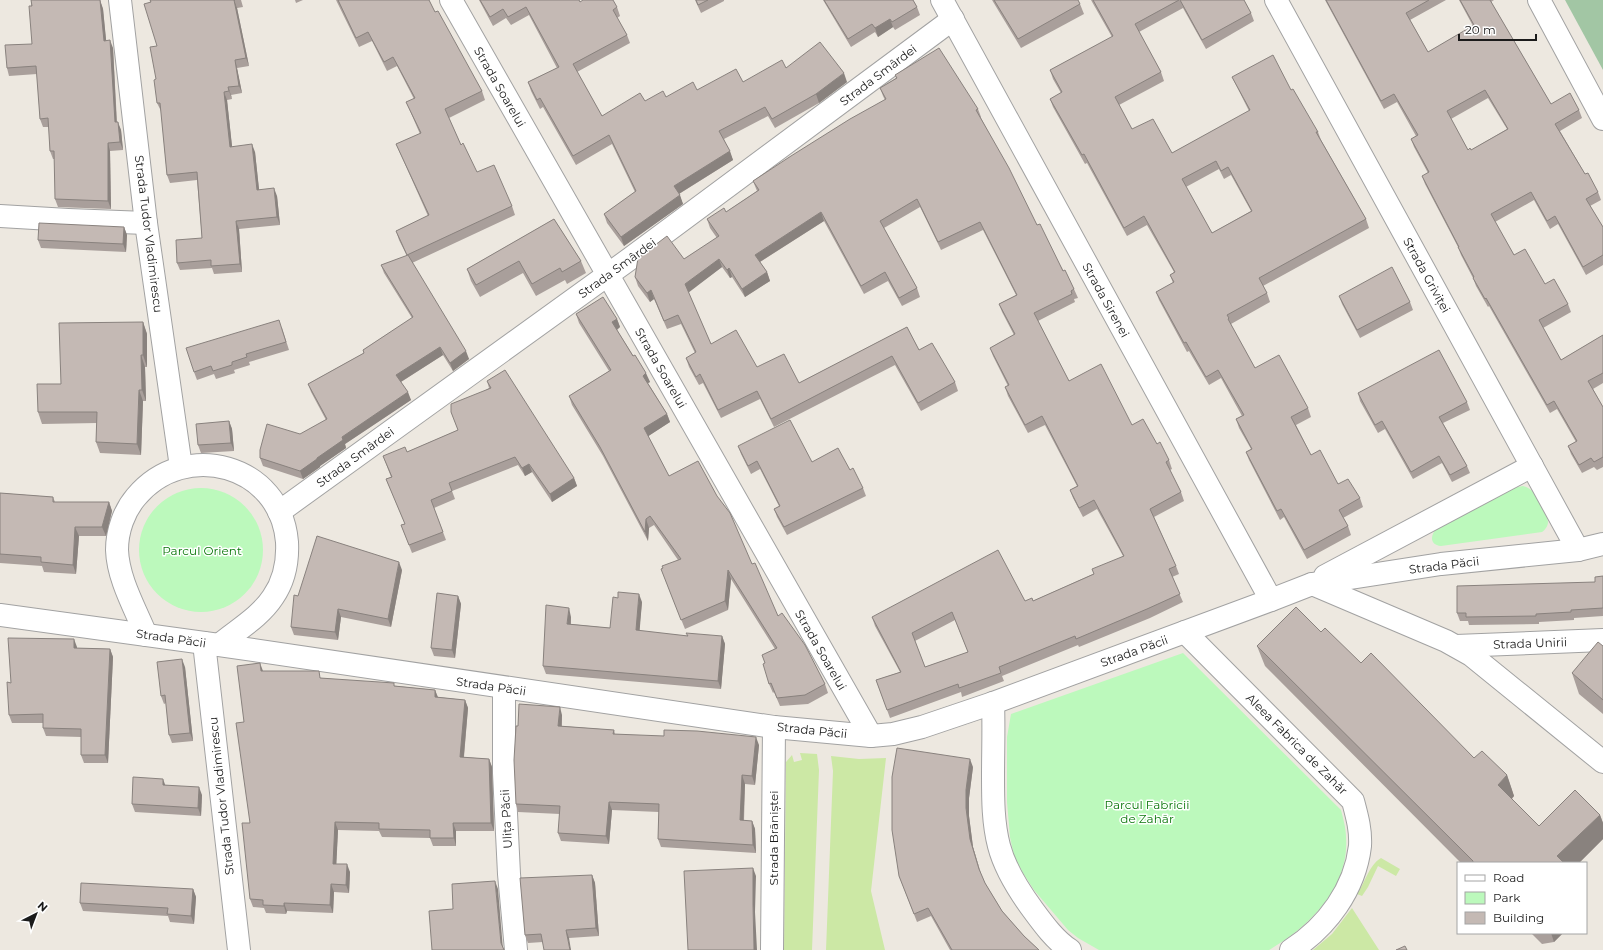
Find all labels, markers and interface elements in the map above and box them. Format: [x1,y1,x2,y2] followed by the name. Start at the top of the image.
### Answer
[1459,16,1536,42] scale bar
[1465,22,1496,37] text: 20 m
[837,41,919,109] street label: Strada Smârdei
[471,44,529,130] street label: Strada Soarelui
[132,154,166,314] street label: Strada Tudor Vladimirescu
[575,235,659,301] street label: Strada Smârdei
[1400,235,1454,315] street label: Strada Griviței
[1079,260,1133,340] street label: Strada Sirenei
[632,325,690,411] street label: Strada Soarelui
[313,424,397,490] street label: Strada Smârdei
[162,543,242,558] park label: Parcul Orient
[1408,553,1480,577] street label: Strada Păcii
[792,607,850,693] street label: Strada Soarelui
[135,626,207,650] street label: Strada Păcii
[1098,632,1170,670] street label: Strada Păcii
[1493,634,1567,652] street label: Strada Unirii
[455,674,527,698] street label: Strada Păcii
[1243,690,1351,798] street label: Aleea Fabrica de Zahăr
[205,716,237,876] street label: Strada Tudor Vladimirescu
[776,719,848,741] street label: Strada Păcii
[497,789,515,849] street label: Ulița Păcii
[766,791,781,885] street label: Strada Brăniștei
[1105,797,1190,826] park label: Parcul Fabricii de Zahăr
[1457,862,1587,934] legend
[1493,870,1524,885] text: Road
[1493,890,1521,905] text: Park
[16,894,56,934] north arrow
[35,898,51,915] text: N
[1493,910,1544,925] text: Building

